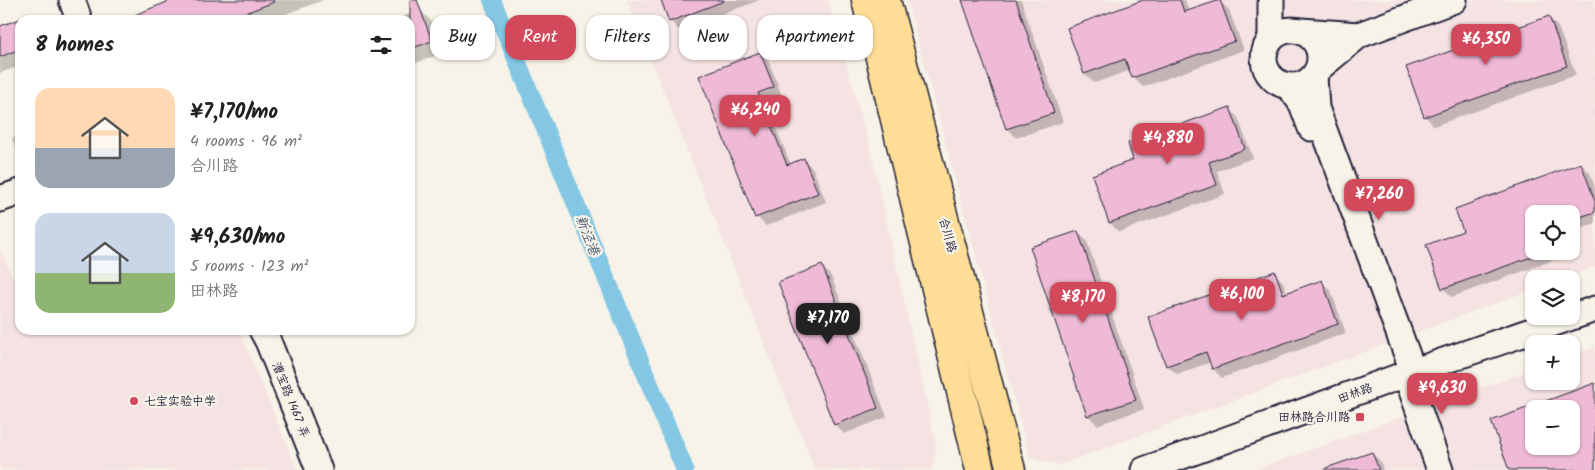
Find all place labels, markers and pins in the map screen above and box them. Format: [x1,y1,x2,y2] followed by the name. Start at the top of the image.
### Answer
[1445,23,1527,66] pin: ¥6,350
[714,94,796,137] pin: ¥6,240
[1127,122,1209,165] pin: ¥4,880
[1338,178,1420,221] pin: ¥7,260
[1201,278,1283,321] pin: ¥6,100
[1042,282,1124,324] pin: ¥8,170
[787,302,869,345] pin: ¥7,170
[1401,372,1483,415] pin: ¥9,630
[144,392,216,411] place label: 七宝实验中学
[128,395,140,407] marker: 七宝实验中学
[1278,408,1350,427] place label: 田林路合川路
[1354,411,1366,423] marker: 田林路合川路

